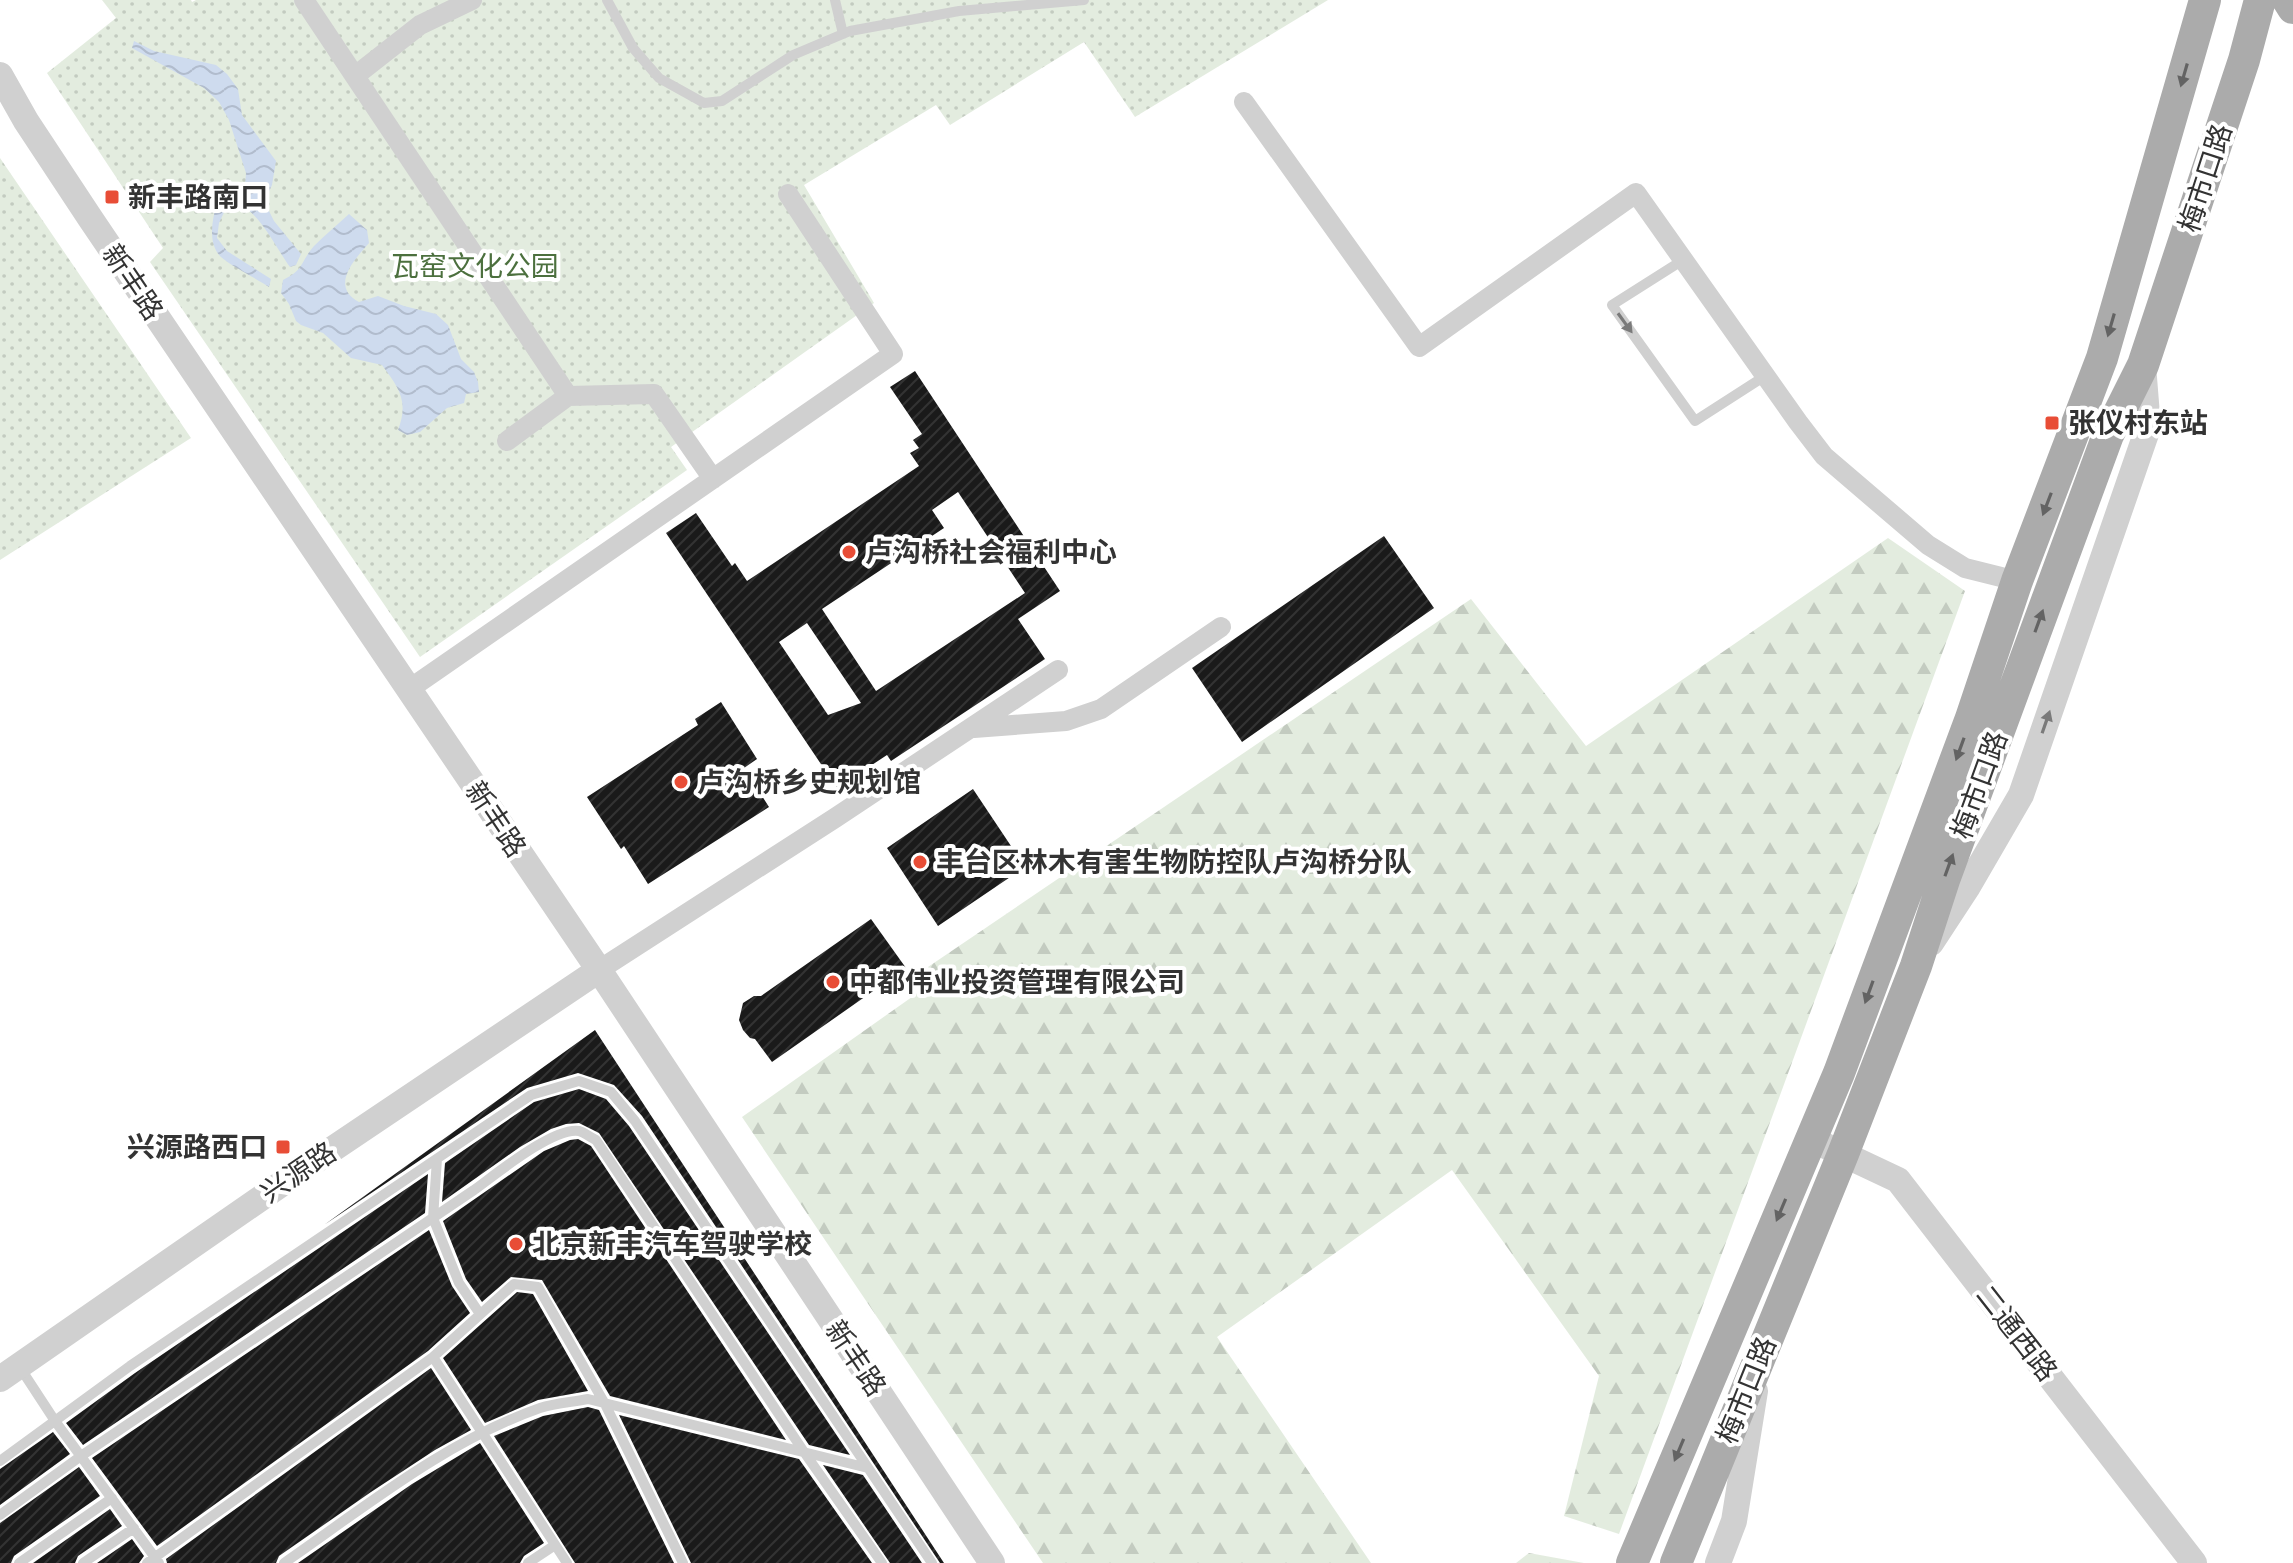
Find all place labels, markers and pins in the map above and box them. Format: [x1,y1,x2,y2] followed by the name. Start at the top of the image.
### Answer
[128,179,268,214] place label: 新丰路南口
[103,188,121,206] marker: 新丰路南口
[2068,405,2208,440] place label: 张仪村东站
[2043,414,2061,432] marker: 张仪村东站
[865,534,1117,569] place label: 卢沟桥社会福利中心
[840,543,858,561] marker: 卢沟桥社会福利中心
[697,764,921,799] place label: 卢沟桥乡史规划馆
[672,773,690,791] marker: 卢沟桥乡史规划馆
[936,844,1412,879] place label: 丰台区林木有害生物防控队卢沟桥分队
[911,853,929,871] marker: 丰台区林木有害生物防控队卢沟桥分队
[849,964,1185,999] place label: 中都伟业投资管理有限公司
[824,973,842,991] marker: 中都伟业投资管理有限公司
[127,1129,267,1164] place label: 兴源路西口
[274,1138,292,1156] marker: 兴源路西口
[532,1226,812,1261] place label: 北京新丰汽车驾驶学校
[507,1235,525,1253] marker: 北京新丰汽车驾驶学校

